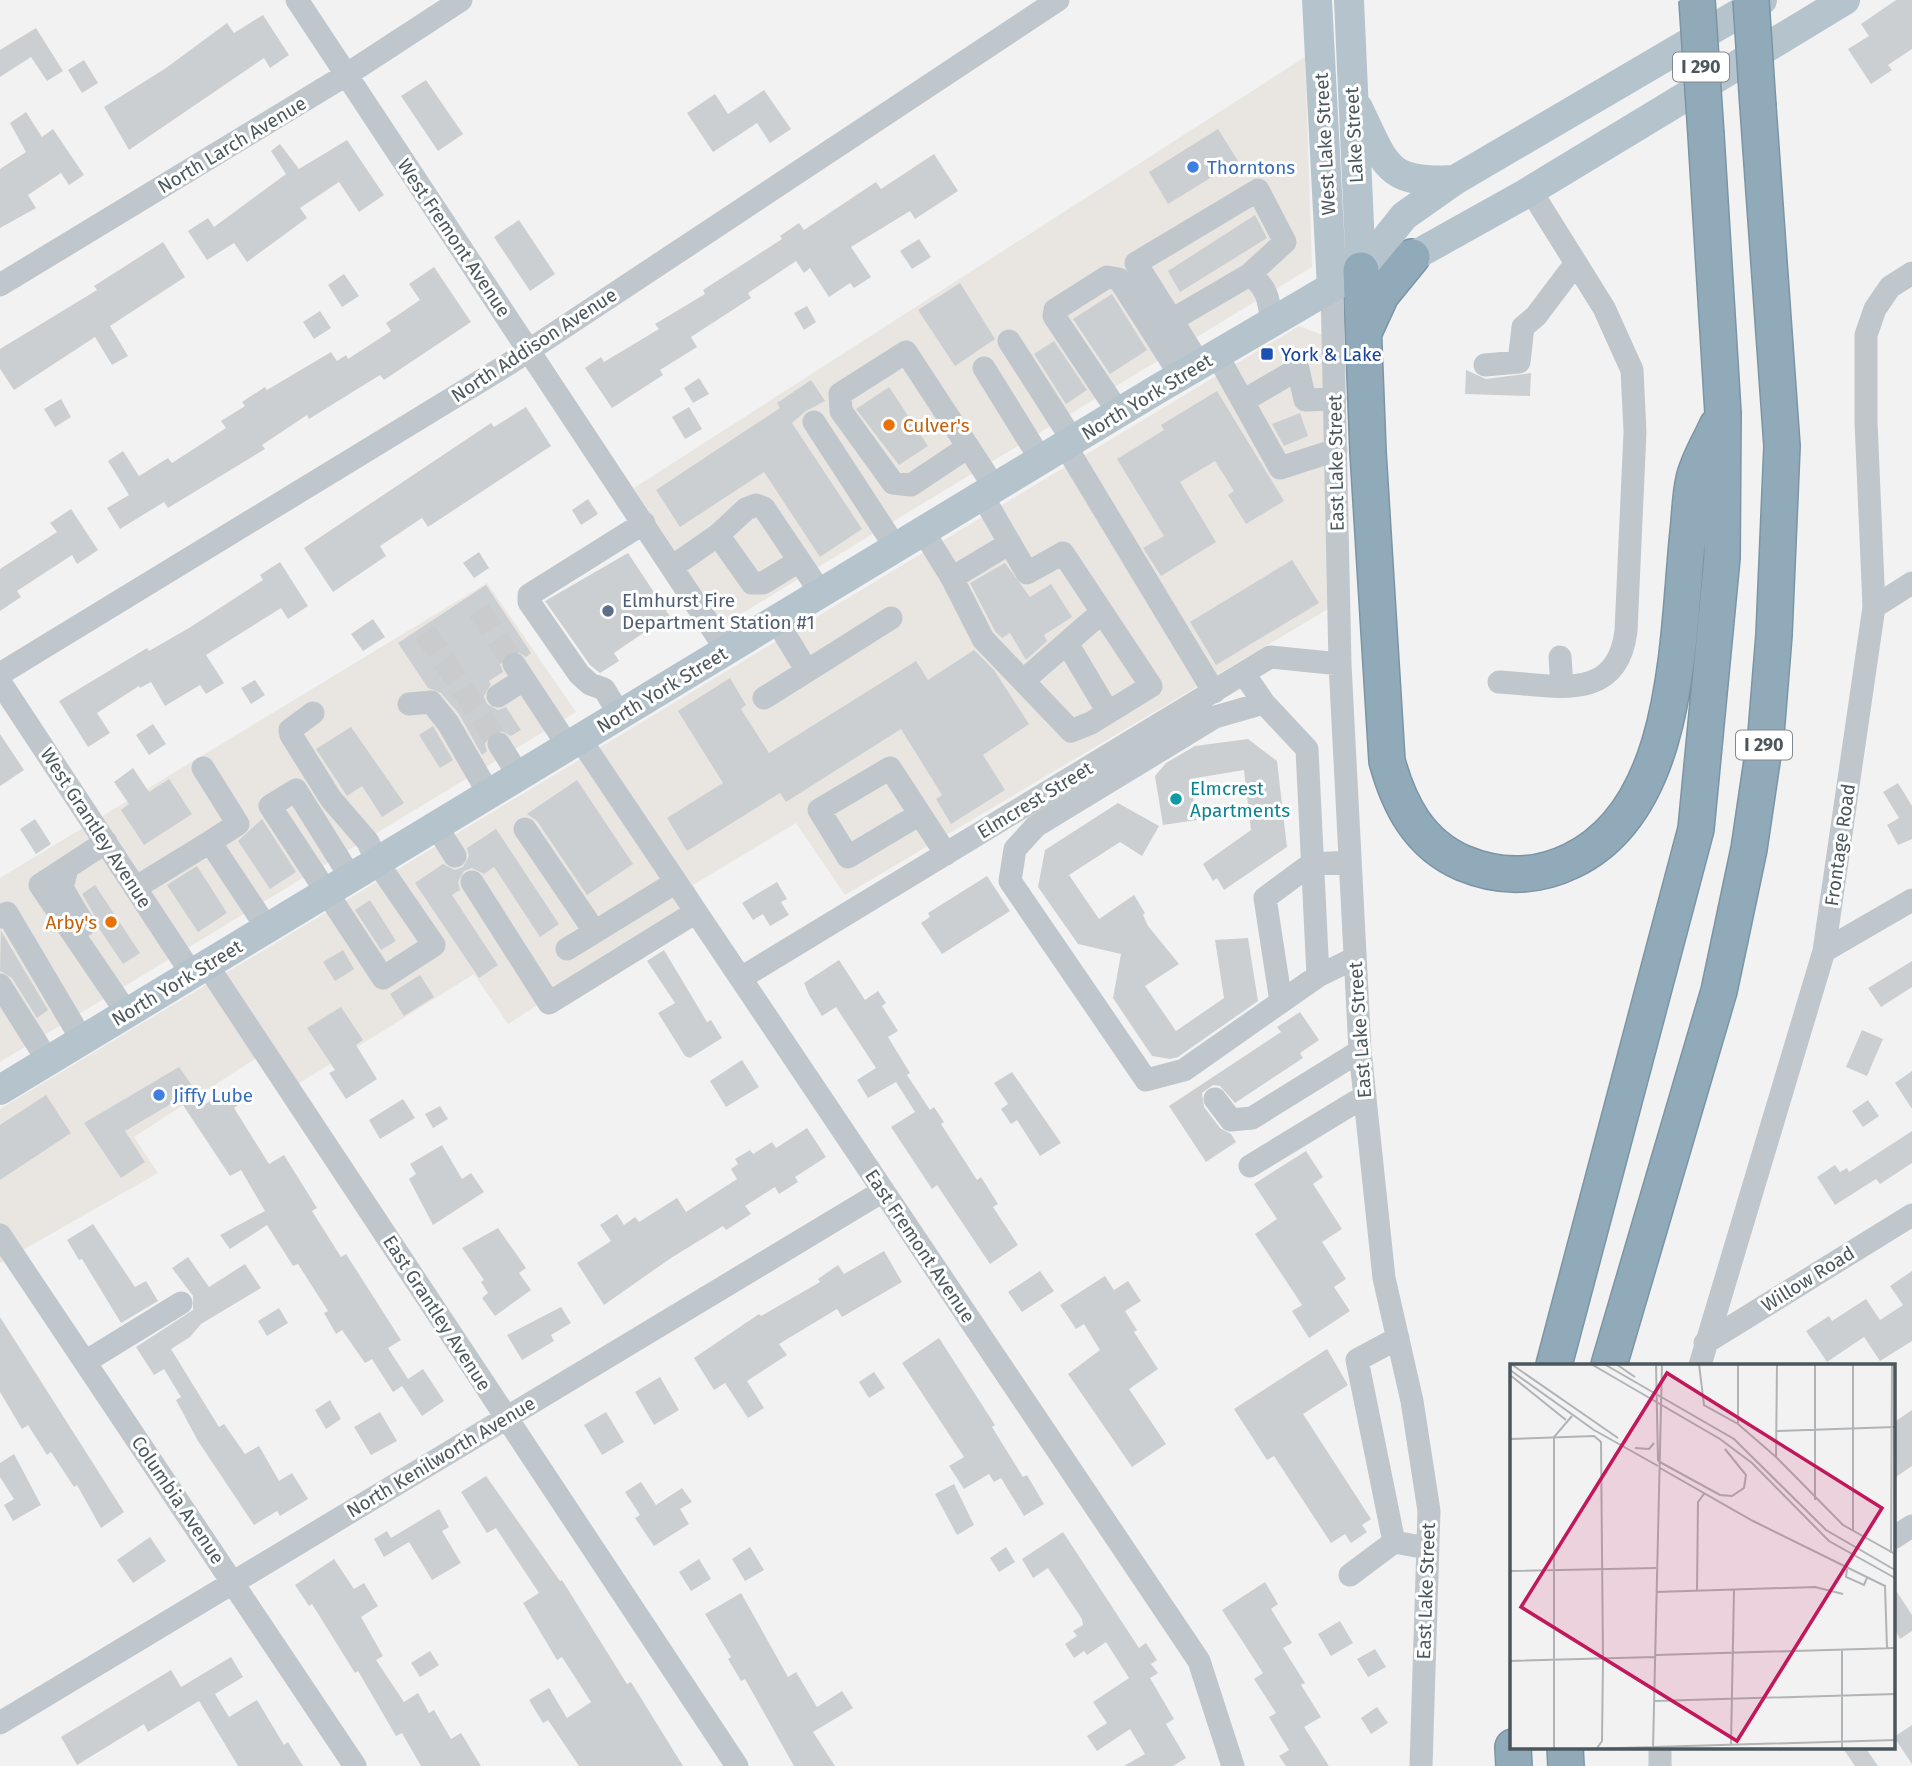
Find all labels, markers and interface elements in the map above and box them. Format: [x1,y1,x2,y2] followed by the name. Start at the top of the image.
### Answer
[1673,52,1729,82] road number: I 290
[1310,72,1340,216] street label: West Lake Street
[1340,86,1368,184] street label: Lake Street
[154,92,310,198] street label: North Larch Avenue
[392,155,516,321] street label: West Fremont Avenue
[1207,156,1295,179] place label: Thorntons
[1185,159,1201,175] marker: Thorntons
[447,283,621,407] street label: North Addison Avenue
[1281,343,1382,366] place label: York & Lake
[1259,346,1275,362] marker: York & Lake
[1077,349,1217,445] street label: North York Street
[1323,394,1349,532] street label: East Lake Street
[903,414,970,437] place label: Culver's
[881,417,897,433] marker: Culver's
[622,589,815,634] place label: Elmhurst Fire Department Station #1
[600,603,616,619] marker: Elmhurst Fire Department Station #1
[592,642,732,738] street label: North York Street
[1736,730,1792,760] road number: I 290
[36,743,156,913] street label: West Grantley Avenue
[973,756,1097,843] street label: Elmcrest Street
[1190,777,1290,822] place label: Elmcrest Apartments
[1820,782,1860,908] street label: Frontage Road
[1168,791,1184,807] marker: Elmcrest Apartments
[45,911,97,934] place label: Arby's
[103,914,119,930] marker: Arby's
[107,935,247,1031] street label: North York Street
[1344,961,1376,1099] street label: East Lake Street
[173,1084,253,1107] place label: Jiffy Lube
[151,1087,167,1103] marker: Jiffy Lube
[860,1165,980,1327] street label: East Fremont Avenue
[378,1231,496,1395] street label: East Grantley Avenue
[1757,1241,1859,1317] street label: Willow Road
[1510,1364,1895,1748] inset map
[343,1392,539,1522] street label: North Kenilworth Avenue
[127,1432,229,1568] street label: Columbia Avenue
[1412,1522,1440,1660] street label: East Lake Street

